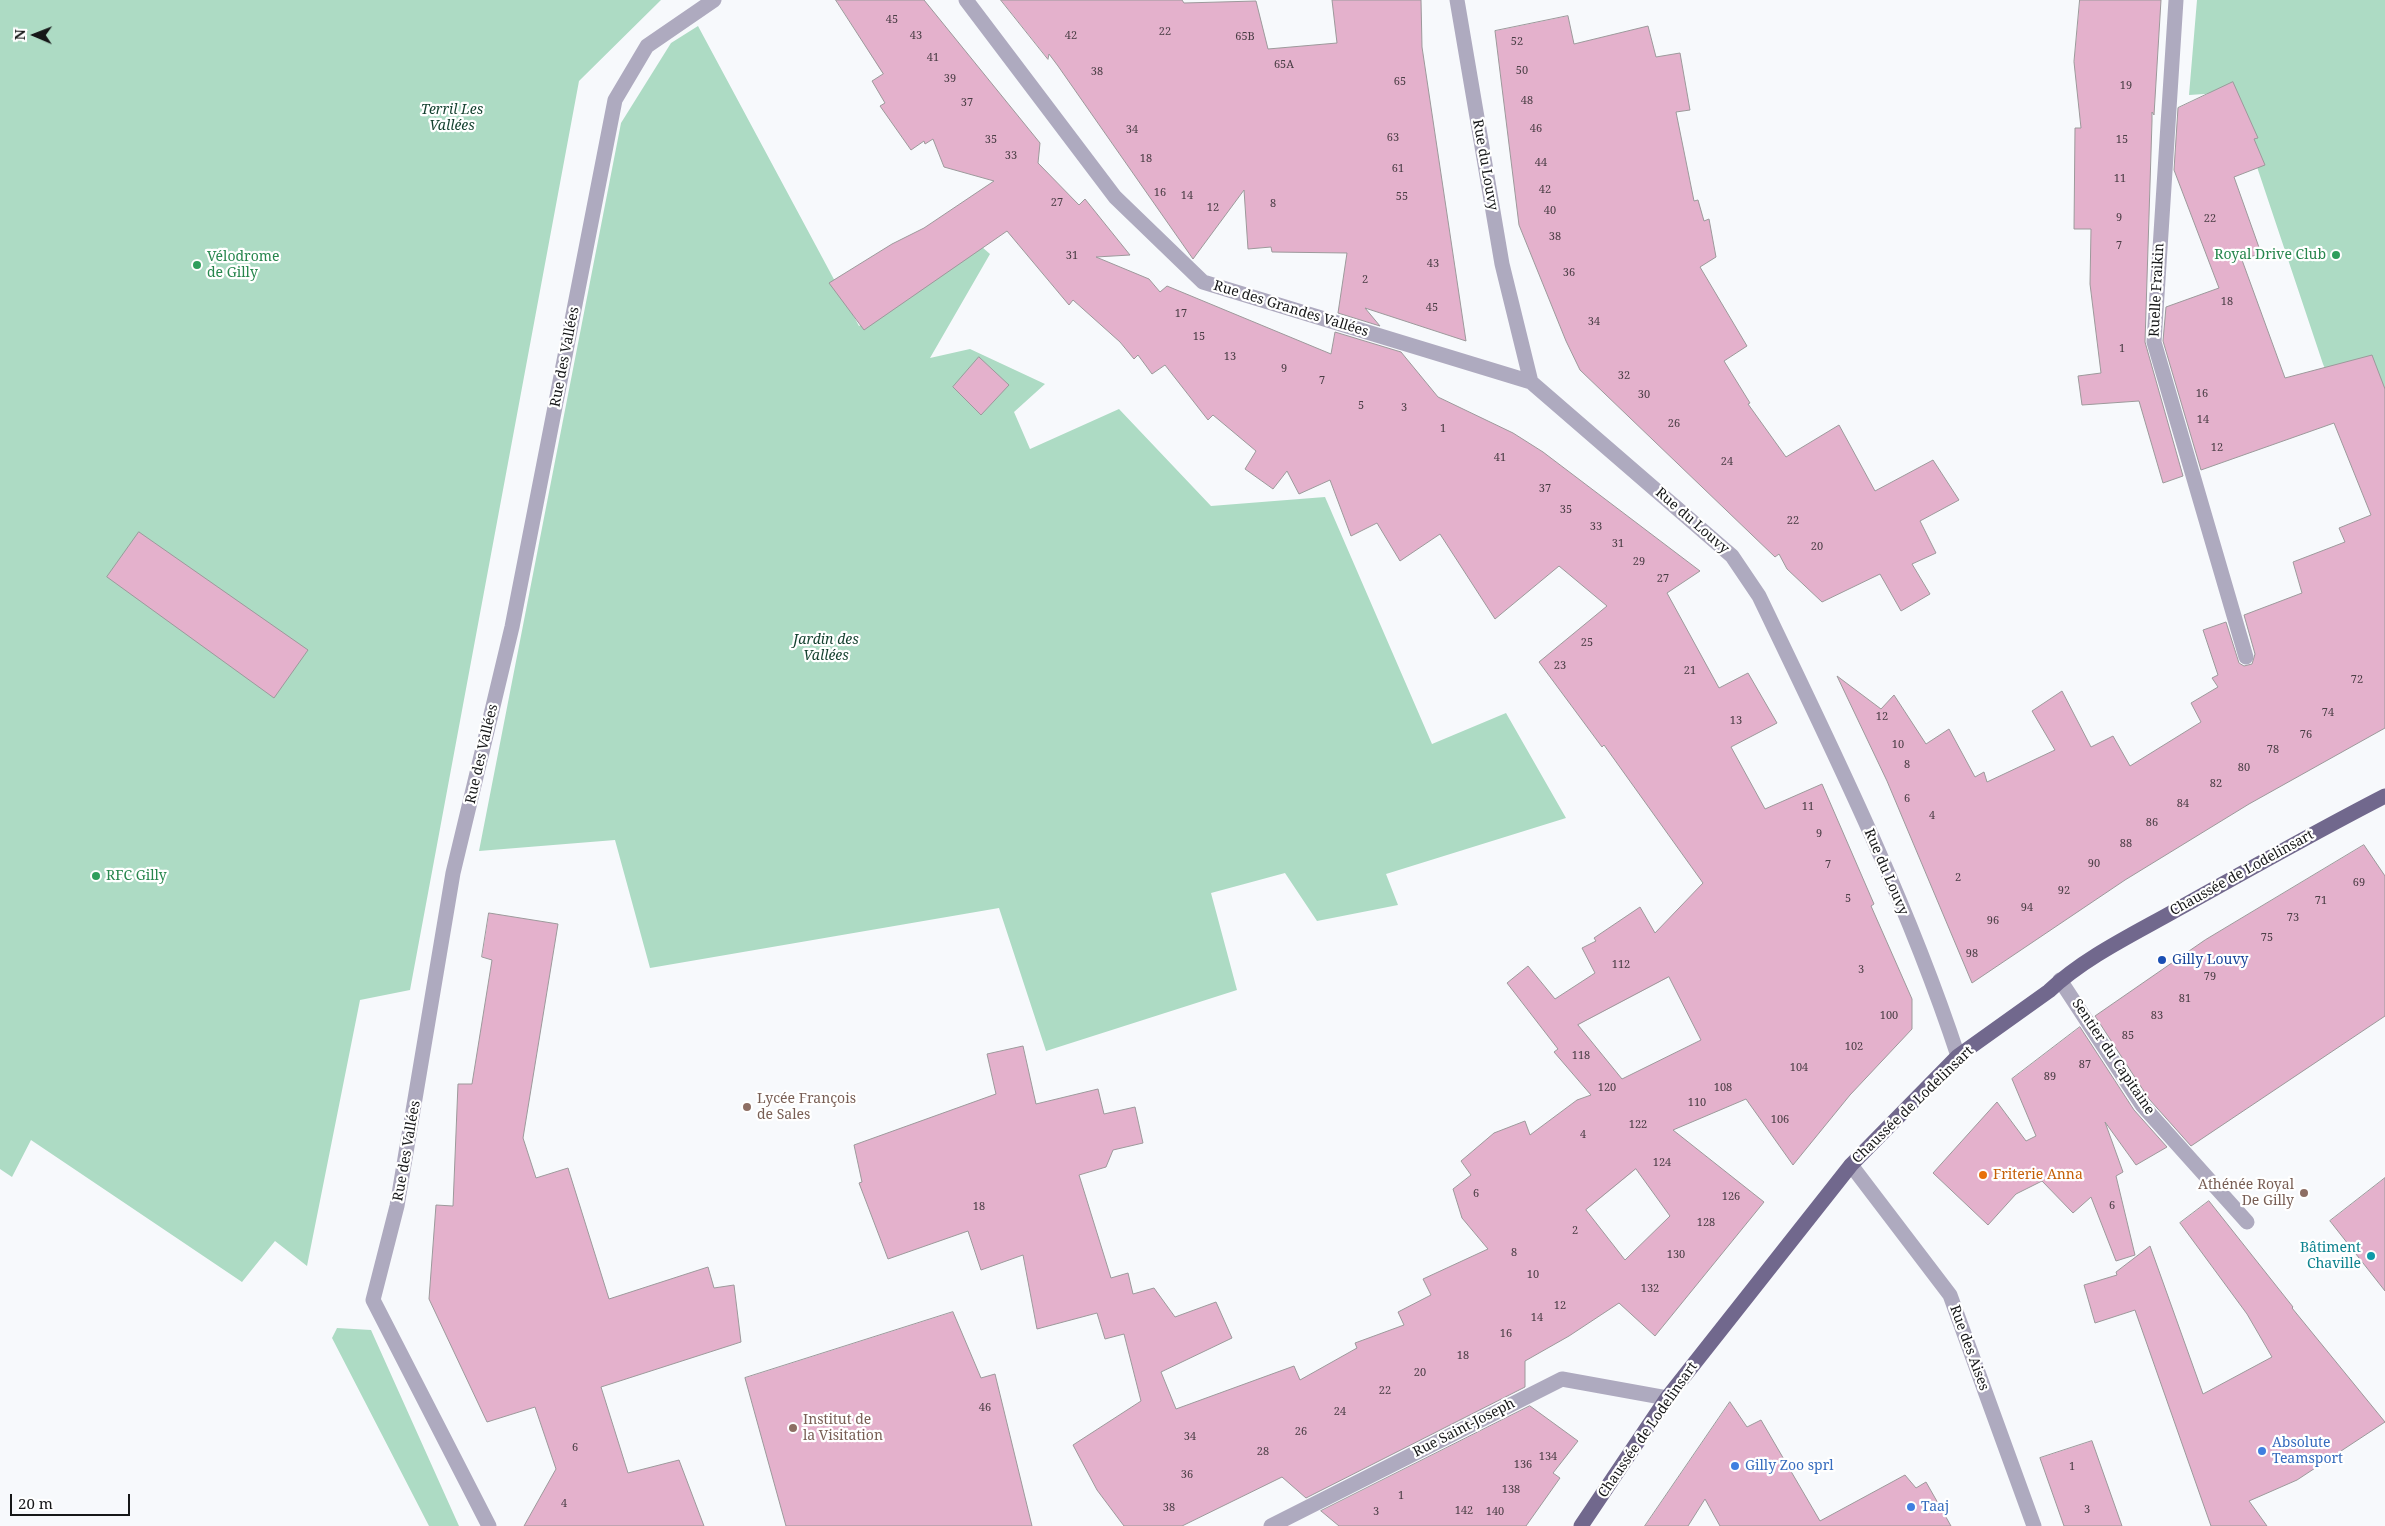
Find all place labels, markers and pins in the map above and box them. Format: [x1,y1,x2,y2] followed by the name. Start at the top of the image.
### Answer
[2214,247,2326,263] place label: Royal Drive Club
[207,249,280,282] place label: Vélodrome de Gilly
[2330,249,2342,261] marker: Royal Drive Club
[191,259,203,271] marker: Vélodrome de Gilly
[106,868,167,884] place label: RFC Gilly
[90,870,102,882] marker: RFC Gilly
[2172,952,2248,968] place label: Gilly Louvy
[2156,954,2168,966] marker: Gilly Louvy
[757,1091,856,1124] place label: Lycée François de Sales
[741,1101,753,1113] marker: Lycée François de Sales
[1993,1167,2083,1183] place label: Friterie Anna
[1977,1169,1989,1181] marker: Friterie Anna
[2198,1177,2294,1210] place label: Athénée Royal De Gilly
[2298,1187,2310,1199] marker: Athénée Royal De Gilly
[2300,1240,2361,1272] place label: Bâtiment Chaville
[2365,1250,2377,1262] marker: Bâtiment Chaville
[803,1412,883,1444] place label: Institut de la Visitation
[787,1422,799,1434] marker: Institut de la Visitation
[2272,1435,2343,1468] place label: Absolute Teamsport
[2256,1445,2268,1457] marker: Absolute Teamsport
[1745,1458,1834,1474] place label: Gilly Zoo sprl
[1729,1460,1741,1472] marker: Gilly Zoo sprl
[1921,1499,1949,1515] place label: Taaj
[1905,1501,1917,1513] marker: Taaj

